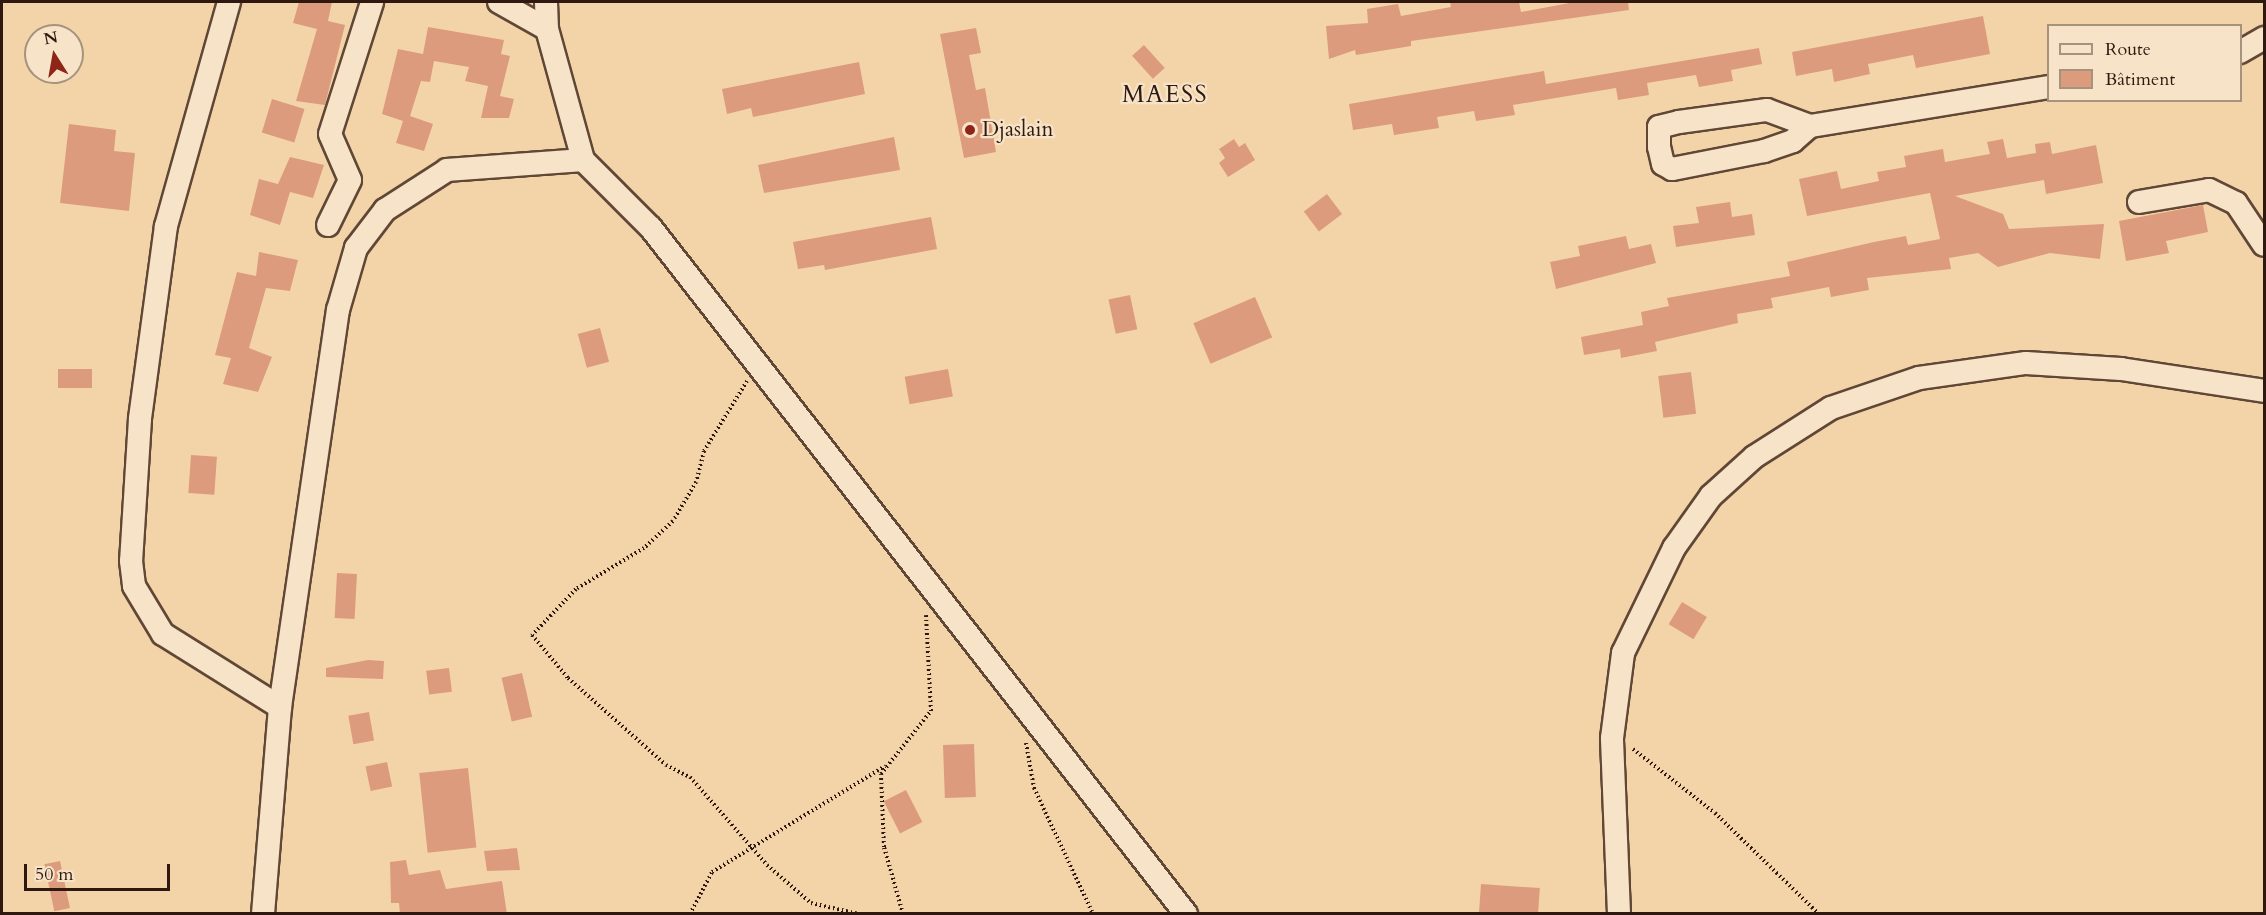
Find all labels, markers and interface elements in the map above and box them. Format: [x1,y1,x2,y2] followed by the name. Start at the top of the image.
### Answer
[24,24,84,84] north arrow
[2047,24,2242,102] legend
[42,26,60,50] text: N
[2105,37,2151,62] text: Route
[2105,67,2175,92] text: Bâtiment
[1122,81,1208,109] district label: MAESS
[982,117,1053,143] place label: Djaslain
[963,123,977,137] marker: Djaslain
[27,852,172,890] scale bar
[35,862,74,887] text: 50 m

